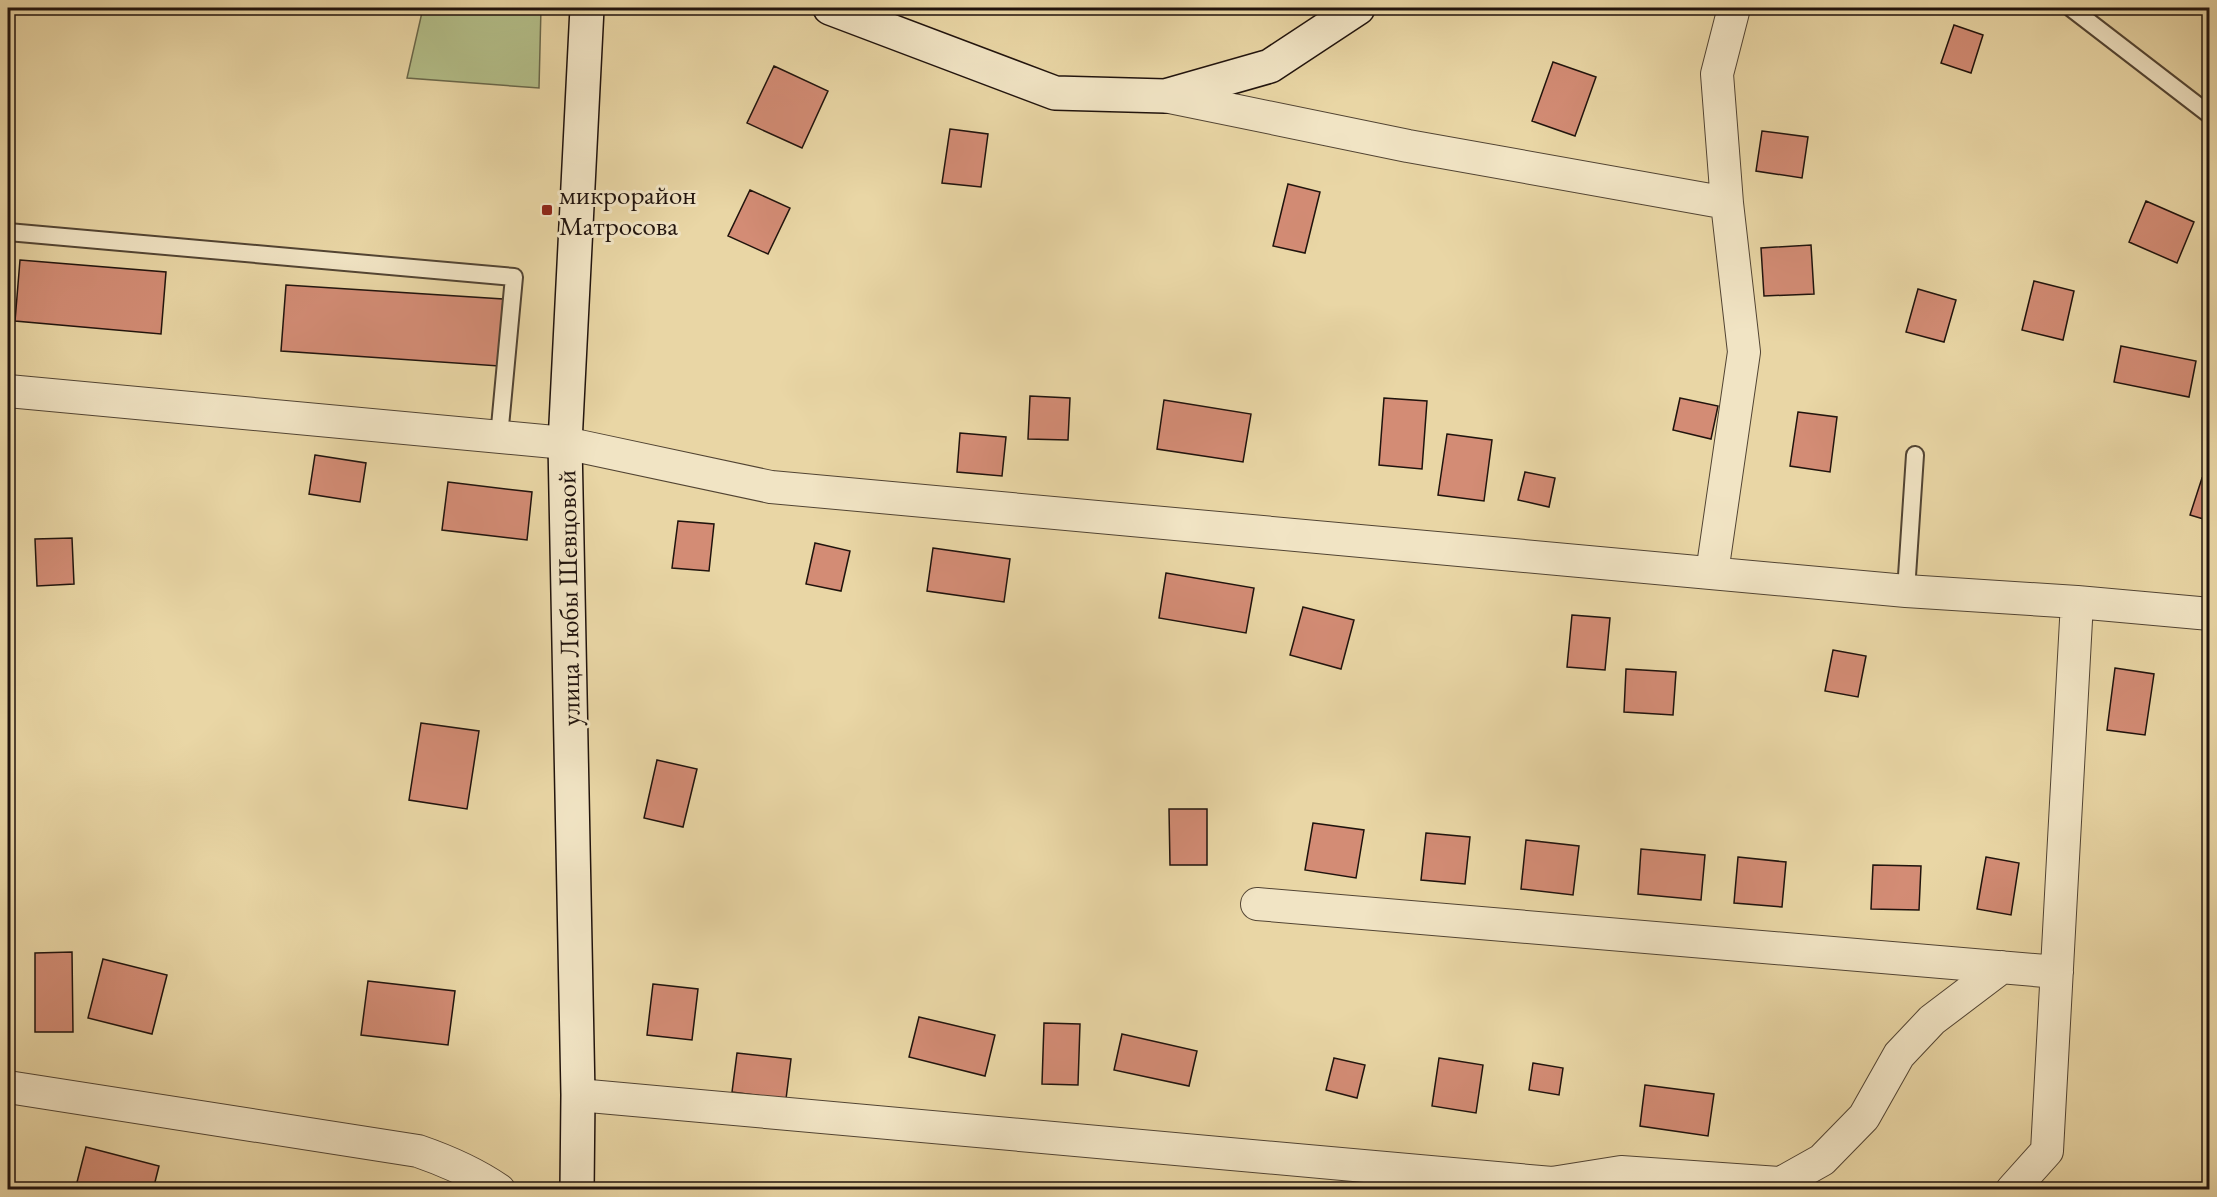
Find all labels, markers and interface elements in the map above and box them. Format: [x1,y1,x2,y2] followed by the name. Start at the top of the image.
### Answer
[559,177,696,243] place label: микрорайон Матросова
[540,203,554,217] marker: микрорайон Матросова
[548,470,588,726] street label: улица Любы Шевцовой

